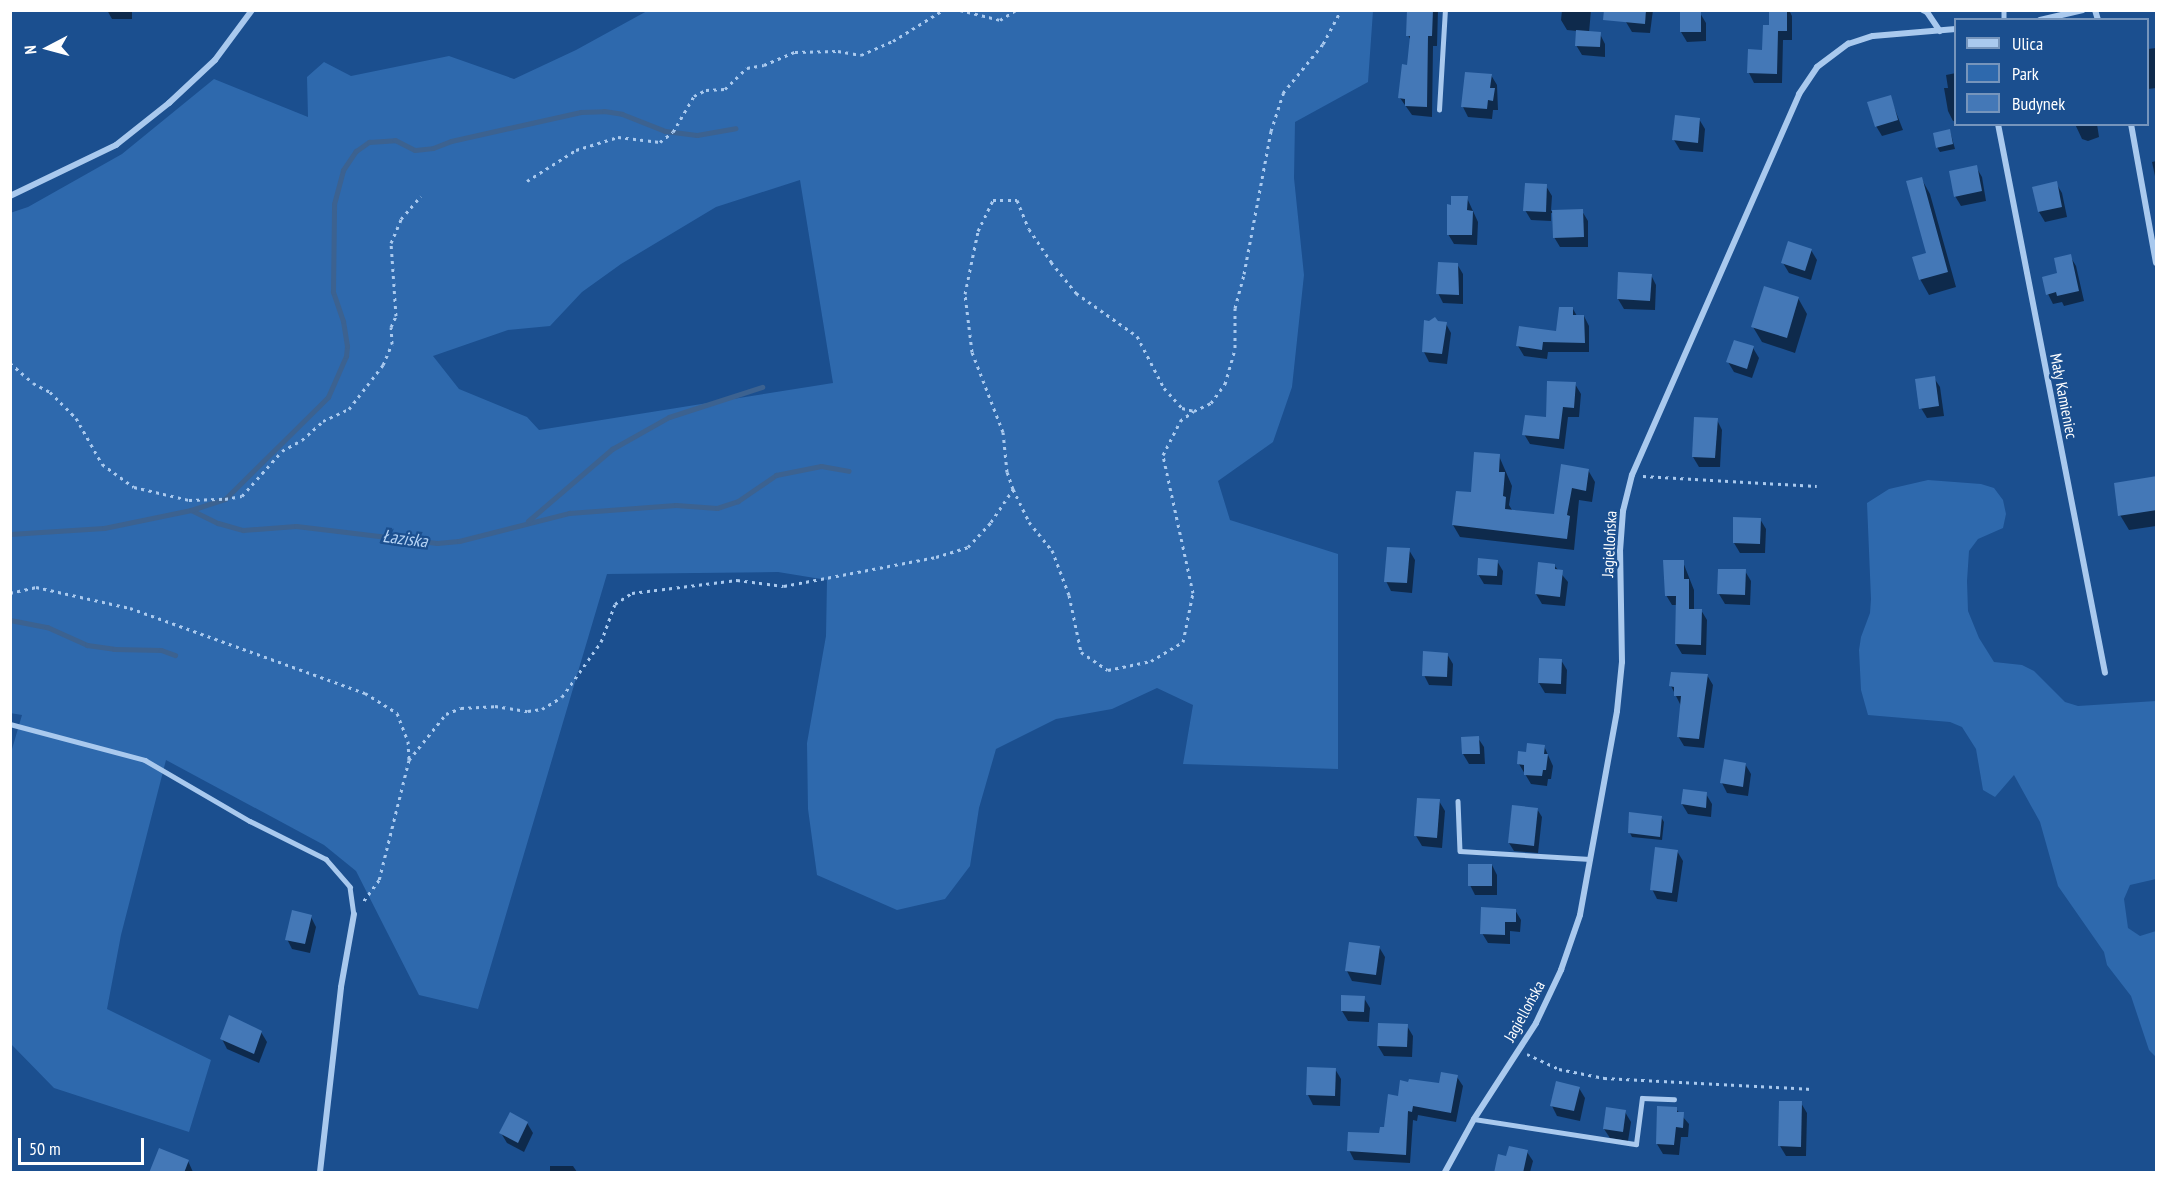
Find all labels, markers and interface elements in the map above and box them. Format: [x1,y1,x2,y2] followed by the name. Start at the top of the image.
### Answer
[18,18,78,78] north arrow
[1954,18,2149,126] legend
[2012,32,2043,55] text: Ulica
[20,45,40,55] text: N
[2012,62,2039,85] text: Park
[2012,92,2065,115] text: Budynek
[2046,352,2082,440] street label: Mały Kamieniec
[1598,510,1620,578] street label: Jagiellońska
[381,526,429,552] water label: Łaziska
[1499,977,1549,1045] street label: Jagiellońska
[21,1126,147,1164] scale bar
[29,1137,61,1160] text: 50 m

